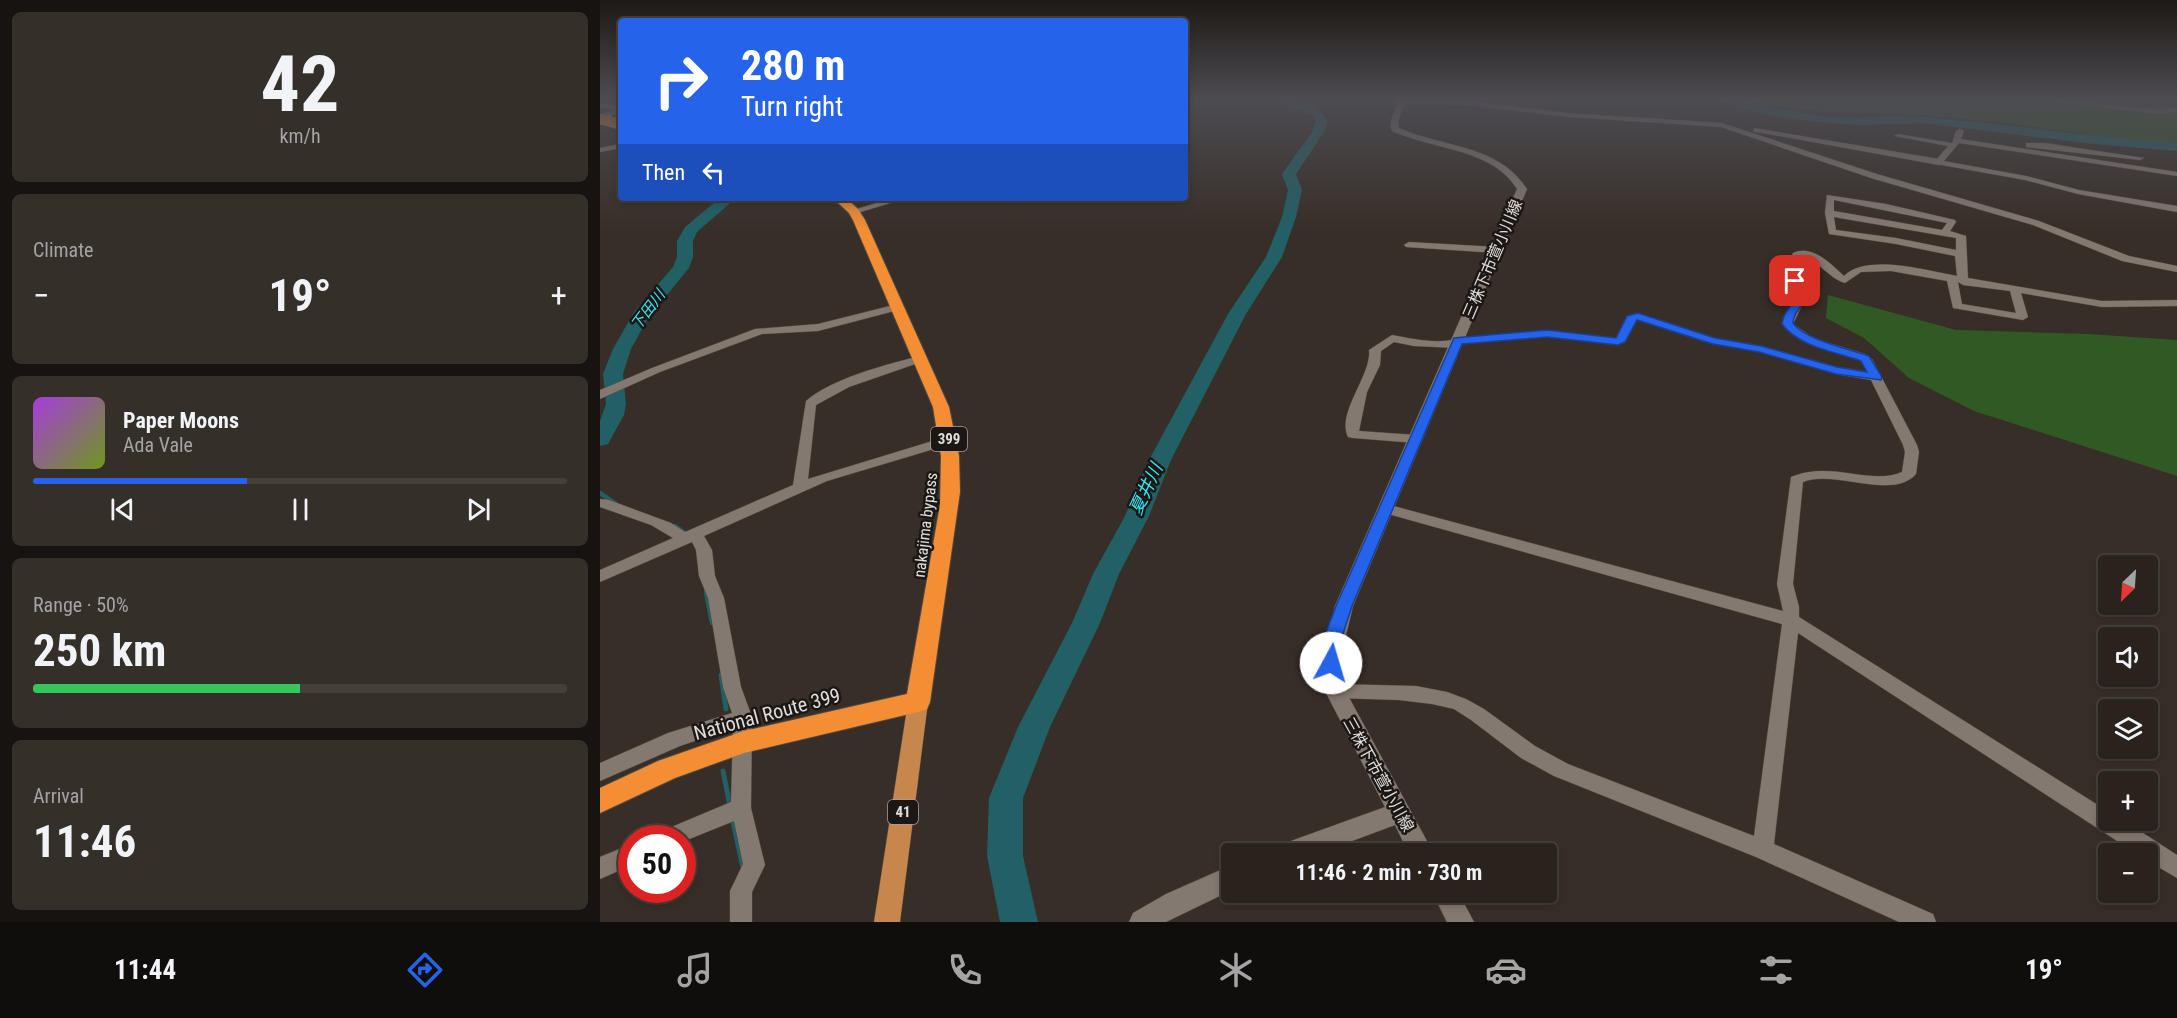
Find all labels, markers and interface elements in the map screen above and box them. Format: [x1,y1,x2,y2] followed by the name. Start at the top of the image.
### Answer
[261,39,339,130] text: 42
[741,41,846,90] text: 280 m
[642,42,720,120] icon: right
[741,91,843,123] text: Turn right
[279,124,321,148] text: km/h
[697,156,730,189] icon: left
[642,160,685,185] text: Then
[1459,197,1526,322] street label: 三株下市萱小川線
[33,238,93,262] text: Climate
[1769,255,1820,306] pin
[1778,264,1811,297] icon: arrive
[269,269,332,322] text: 19°
[33,276,50,315] text: −
[551,276,567,315] text: +
[627,285,670,333] water label: 下田川
[123,408,239,433] text: Paper Moons
[931,427,967,451] road number: 399
[123,433,193,457] text: Ada Vale
[1125,458,1167,518] water label: 夏井川
[910,472,941,579] street label: nakajima bypass
[106,493,139,526] icon: previous
[284,493,317,526] icon: pause
[462,493,495,526] icon: next
[2098,555,2158,615] north arrow
[2098,555,2158,903] map controls
[33,593,129,617] text: Range · 50%
[33,624,166,677] text: 250 km
[2098,627,2158,687] button: sound
[1299,631,1363,695] position arrow
[691,683,843,745] street label: National Route 399
[2098,699,2158,759] button: layers
[1339,714,1418,835] street label: 三株下市萱小川線
[2098,771,2158,831] button: +
[33,784,84,808] text: Arrival
[888,800,918,824] road number: 41
[33,815,136,868] text: 11:46
[618,825,696,903] speed limit sign: 50
[2098,843,2158,903] button: −
[1296,860,1482,885] text: 11:46 · 2 min · 730 m
[404,949,446,991] icon: directions
[674,949,716,991] icon: music
[944,949,986,991] icon: phone
[1215,949,1257,991] icon: climate
[1485,949,1527,991] icon: car
[1755,949,1797,991] icon: filters
[114,954,176,986] text: 11:44
[2025,954,2063,986] text: 19°

